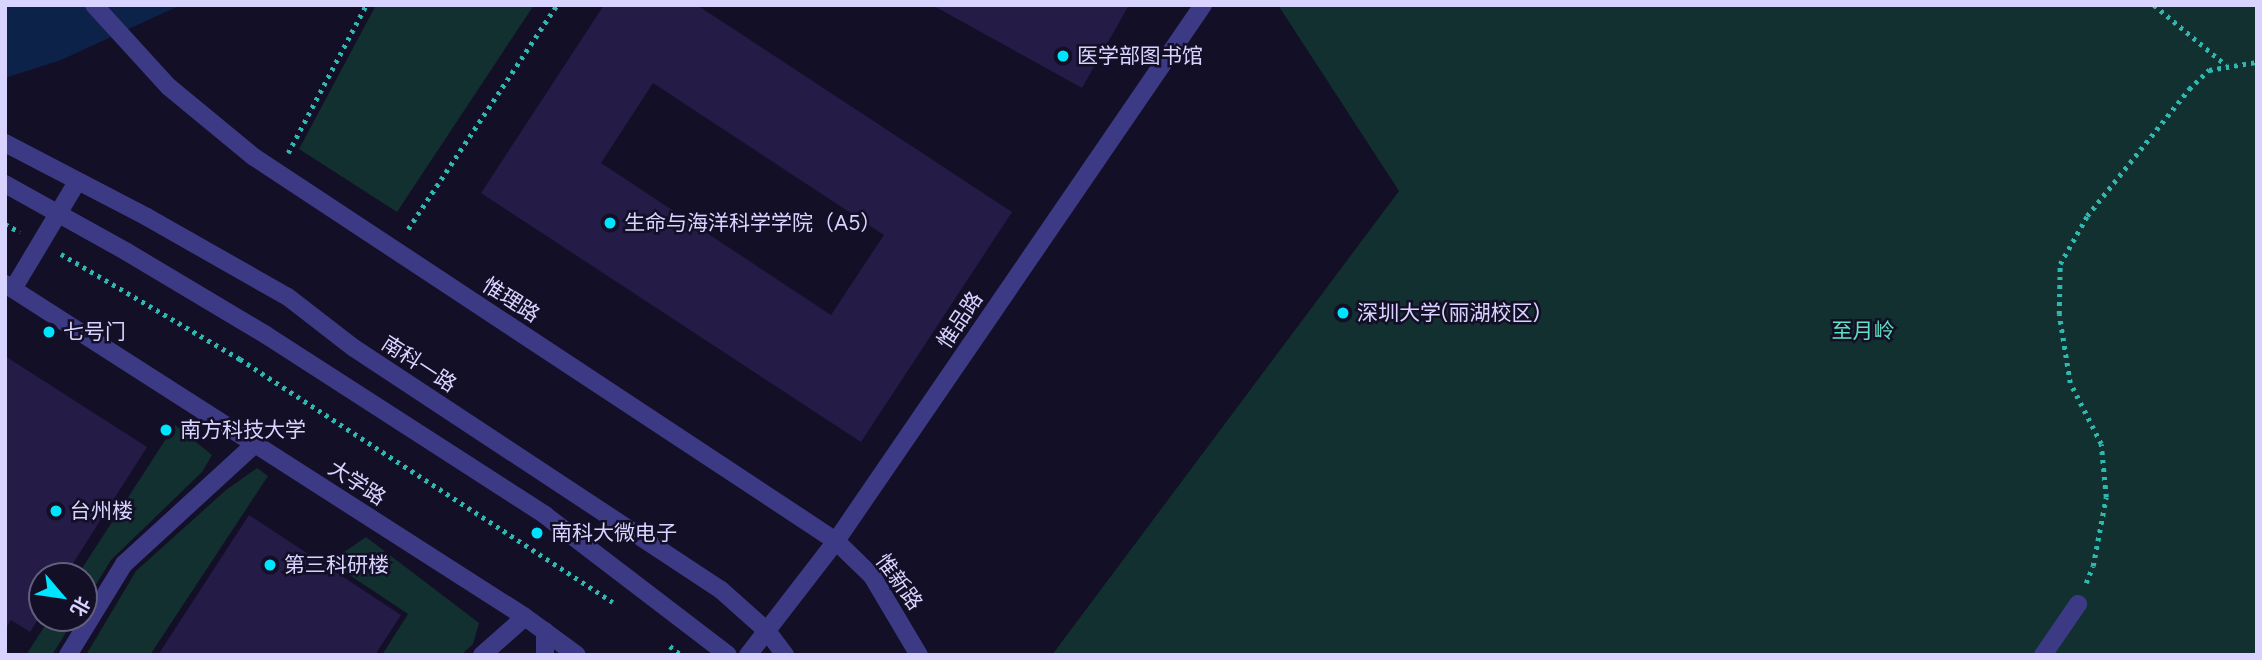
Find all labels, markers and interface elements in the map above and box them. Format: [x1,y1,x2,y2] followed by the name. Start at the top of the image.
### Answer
[1077,43,1203,69] place label: 医学部图书馆
[1055,48,1071,64] marker: 医学部图书馆
[624,210,881,236] place label: 生命与海洋科学学院（A5）
[602,215,618,231] marker: 生命与海洋科学学院（A5）
[478,272,544,328] street label: 惟理路
[932,287,988,353] street label: 惟品路
[1357,300,1540,326] place label: 深圳大学(丽湖校区)
[1335,305,1351,321] marker: 深圳大学(丽湖校区)
[1832,318,1894,344] park label: 至月岭
[63,319,126,345] place label: 七号门
[41,324,57,340] marker: 七号门
[377,331,461,397] street label: 南科一路
[180,417,306,443] place label: 南方科技大学
[158,422,174,438] marker: 南方科技大学
[324,455,390,511] street label: 大学路
[70,498,133,524] place label: 台州楼
[48,503,64,519] marker: 台州楼
[551,520,677,546] place label: 南科大微电子
[529,525,545,541] marker: 南科大微电子
[870,549,928,615] street label: 惟新路
[284,552,389,578] place label: 第三科研楼
[262,557,278,573] marker: 第三科研楼
[28,562,98,632] north arrow
[65,593,95,620] text: 北

